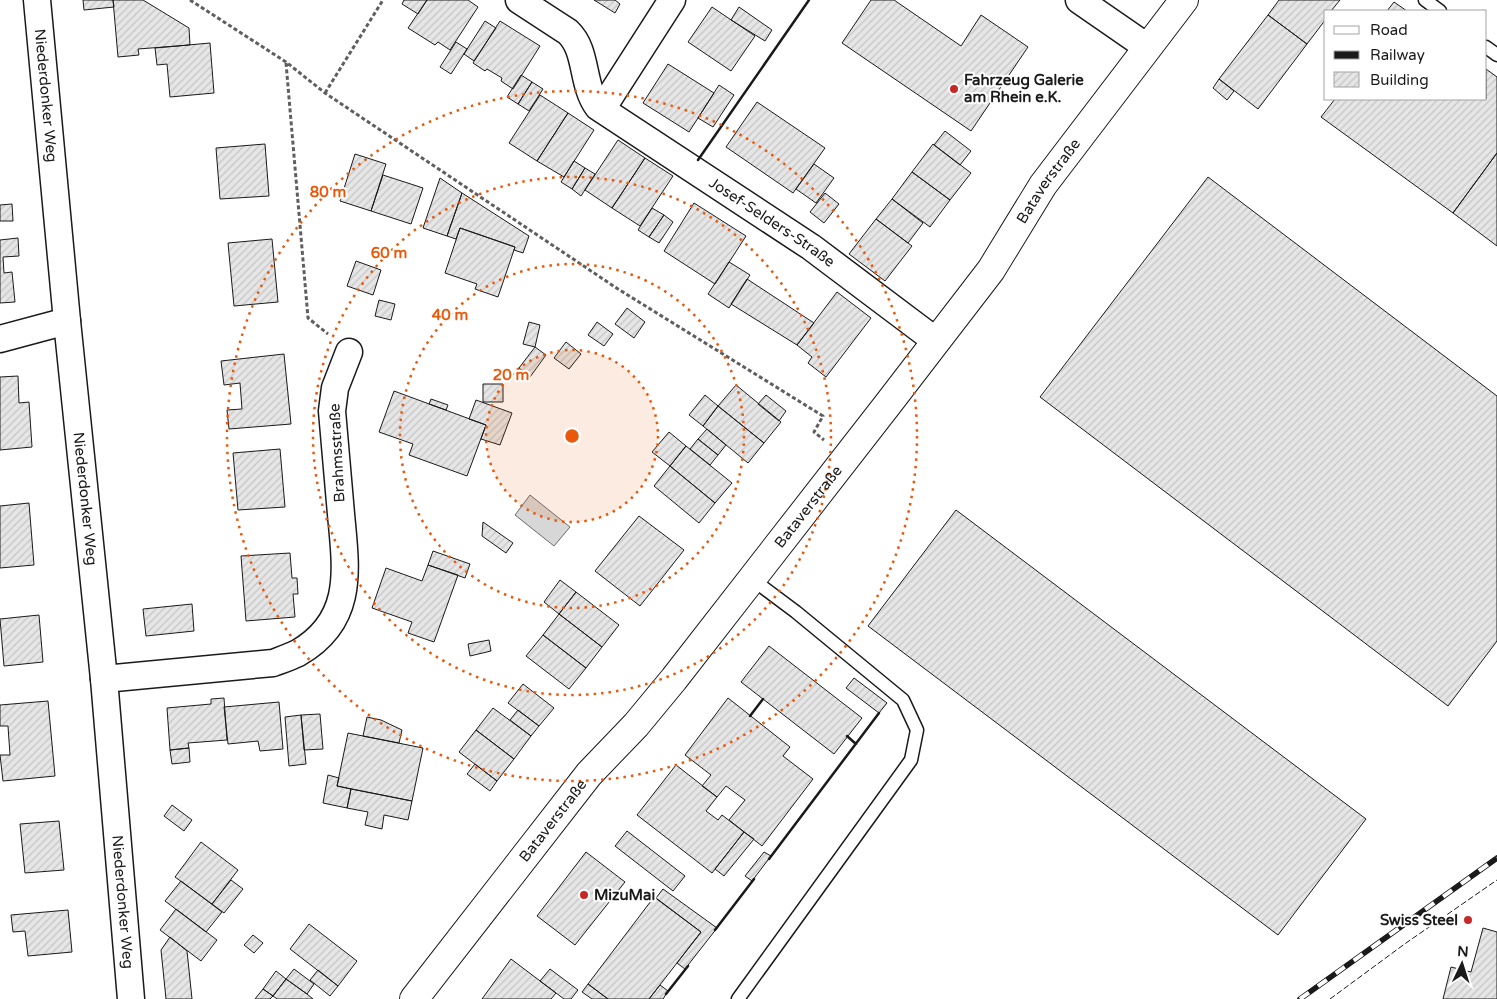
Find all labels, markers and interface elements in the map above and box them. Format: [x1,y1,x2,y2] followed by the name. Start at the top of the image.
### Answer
[1324,10,1487,100] legend
[1370,21,1408,39] text: Road
[31,28,61,163] street label: Niederdonker Weg
[1370,46,1425,64] text: Railway
[964,71,1084,106] place label: Fahrzeug Galerie am Rhein e.K.
[1370,71,1429,89] text: Building
[948,83,960,95] marker: Fahrzeug Galerie am Rhein e.K.
[1013,135,1084,227] street label: Bataverstraße
[706,174,839,271] street label: Josef-Selders-Straße
[310,183,346,201] text: 80 m
[371,244,407,262] text: 60 m
[432,306,468,324] text: 40 m
[493,366,529,384] text: 20 m
[325,403,349,503] street label: Brahmsstraße
[563,427,581,445] centre of rings
[70,431,101,566] street label: Niederdonker Weg
[770,462,846,551] street label: Bataverstraße
[515,776,590,865] street label: Bataverstraße
[108,834,137,969] street label: Niederdonker Weg
[594,886,655,904] place label: MizuMai
[578,889,590,901] marker: MizuMai
[1380,911,1458,929] place label: Swiss Steel
[1462,914,1474,926] marker: Swiss Steel
[1437,939,1487,989] north arrow
[1457,943,1469,960] text: N

